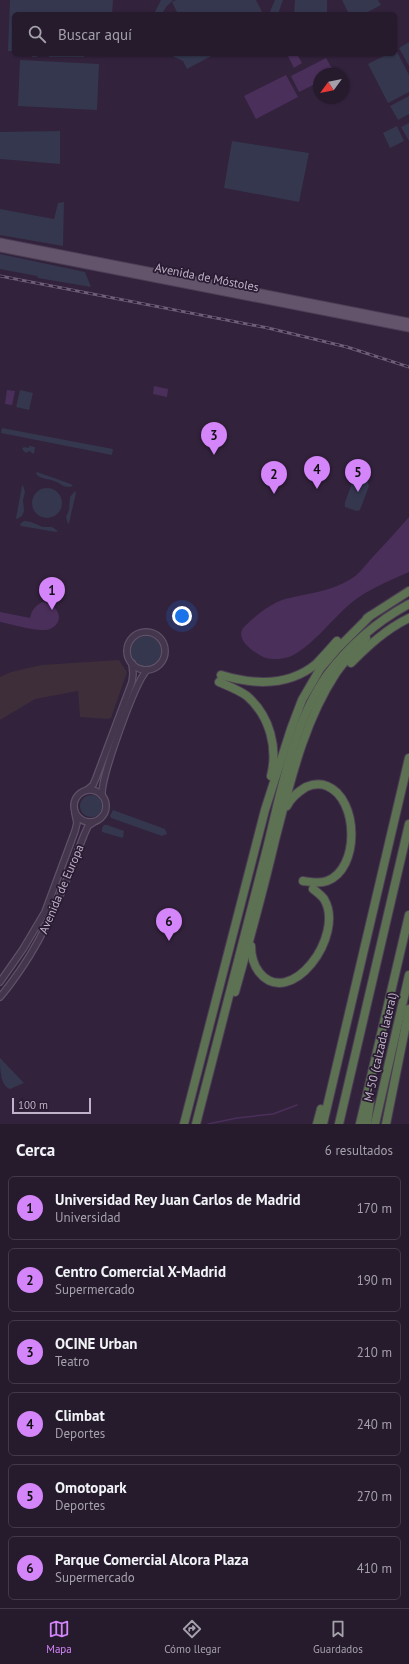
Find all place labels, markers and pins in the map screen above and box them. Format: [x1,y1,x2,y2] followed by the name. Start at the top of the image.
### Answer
[201,422,227,455] pin: 3
[304,456,330,489] pin: 4
[345,459,371,492] pin: 5
[261,461,287,494] pin: 2
[39,577,65,610] pin: 1
[156,908,182,941] pin: 6

